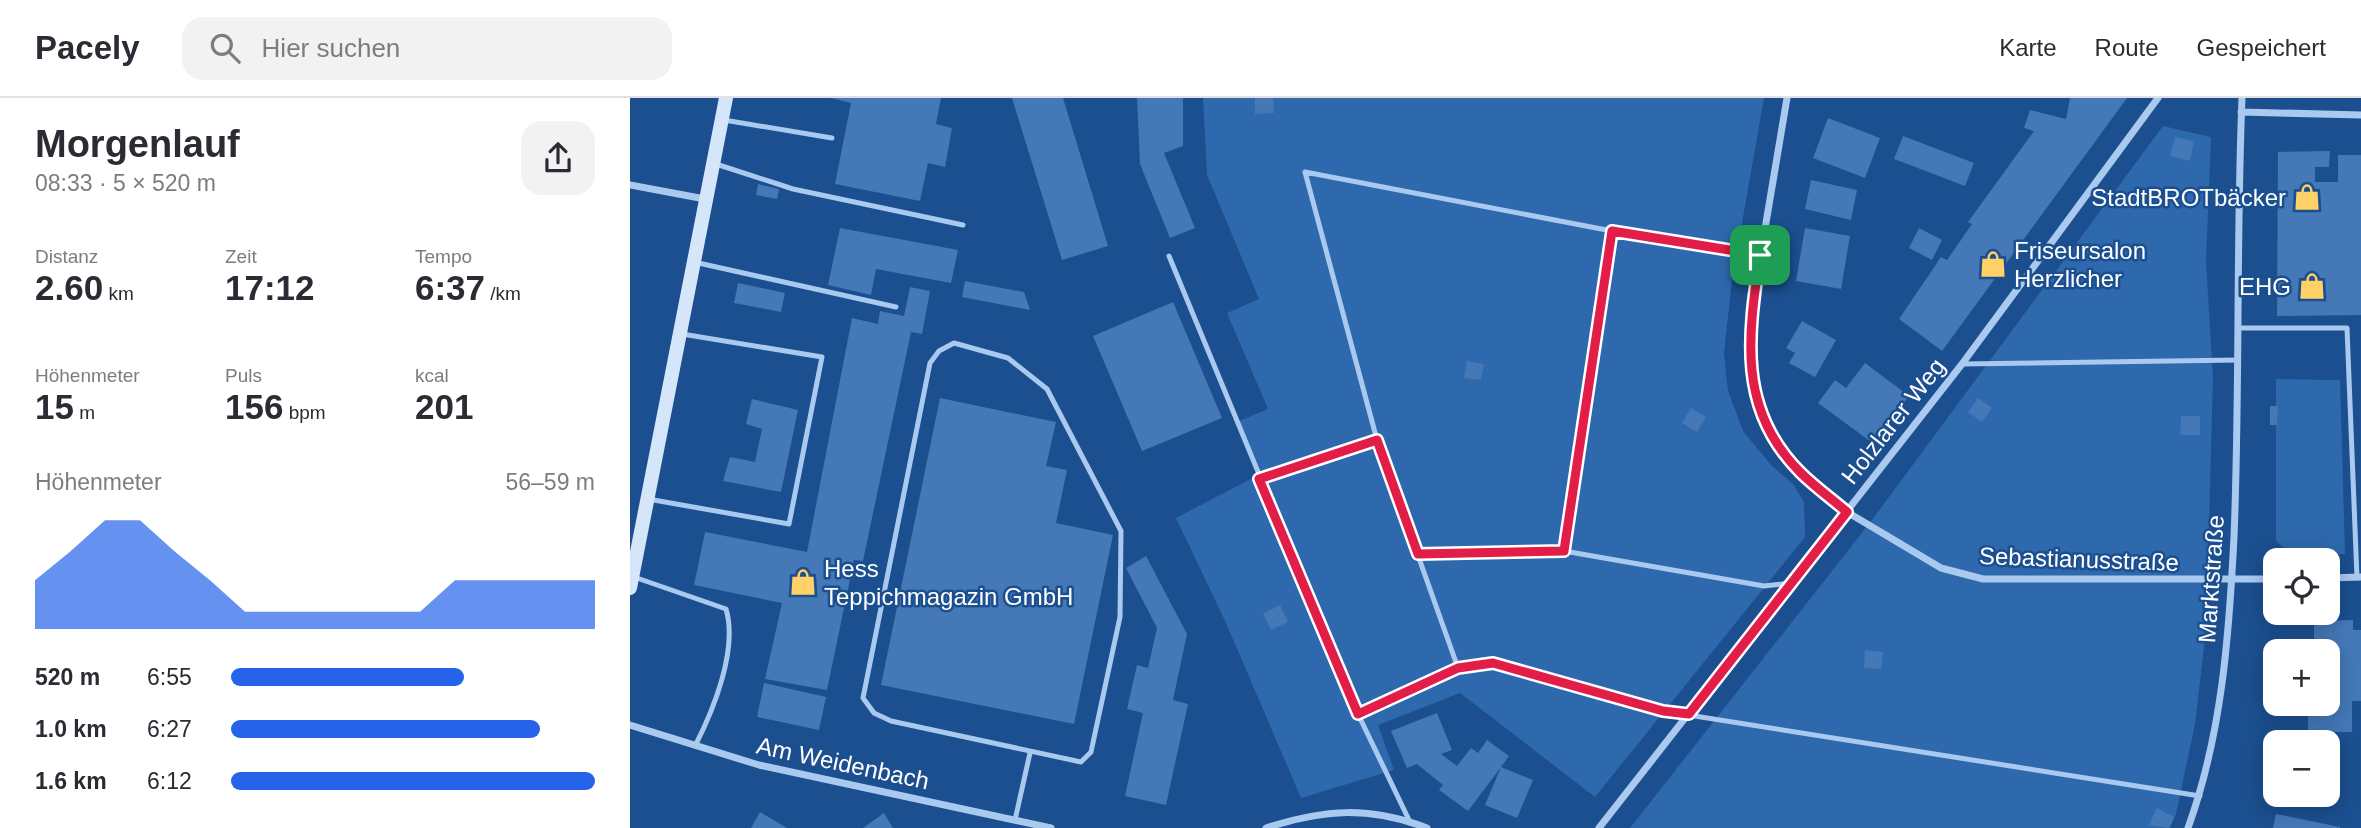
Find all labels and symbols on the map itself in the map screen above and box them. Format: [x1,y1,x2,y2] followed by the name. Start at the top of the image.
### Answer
[2292,182,2322,212] shop icon: StadtBROTbäcker
[2091,184,2286,211] place label: StadtBROTbäcker
[1730,225,1790,285] pin
[2014,237,2146,292] place label: Friseursalon Herzlicher
[1978,249,2008,279] shop icon: Friseursalon Herzlicher
[2297,271,2327,301] shop icon: EHG
[2239,273,2291,300] place label: EHG
[1836,353,1950,489] street label: Holzlarer Weg
[2193,514,2229,644] street label: Marktstraße
[1979,542,2179,576] street label: Sebastianusstraße
[824,555,1073,610] place label: Hess Teppichmagazin GmbH
[788,567,818,597] shop icon: Hess Teppichmagazin GmbH
[754,732,932,794] street label: Am Weidenbach

